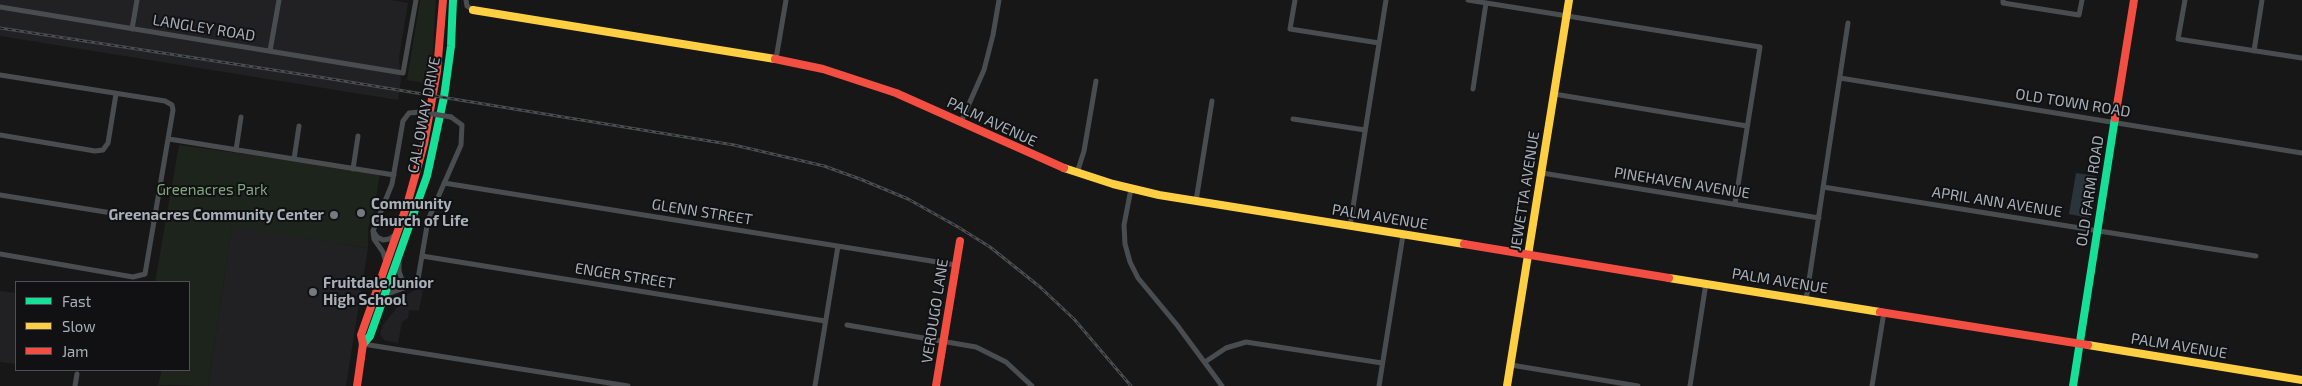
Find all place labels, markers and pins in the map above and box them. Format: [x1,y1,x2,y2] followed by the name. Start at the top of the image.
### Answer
[371,195,469,230] place label: Community Church of Life
[109,206,324,224] place label: Greenacres Community Center
[355,207,367,219] marker: Community Church of Life
[328,209,340,221] marker: Greenacres Community Center
[323,274,434,309] place label: Fruitdale Junior High School
[307,286,319,298] marker: Fruitdale Junior High School

